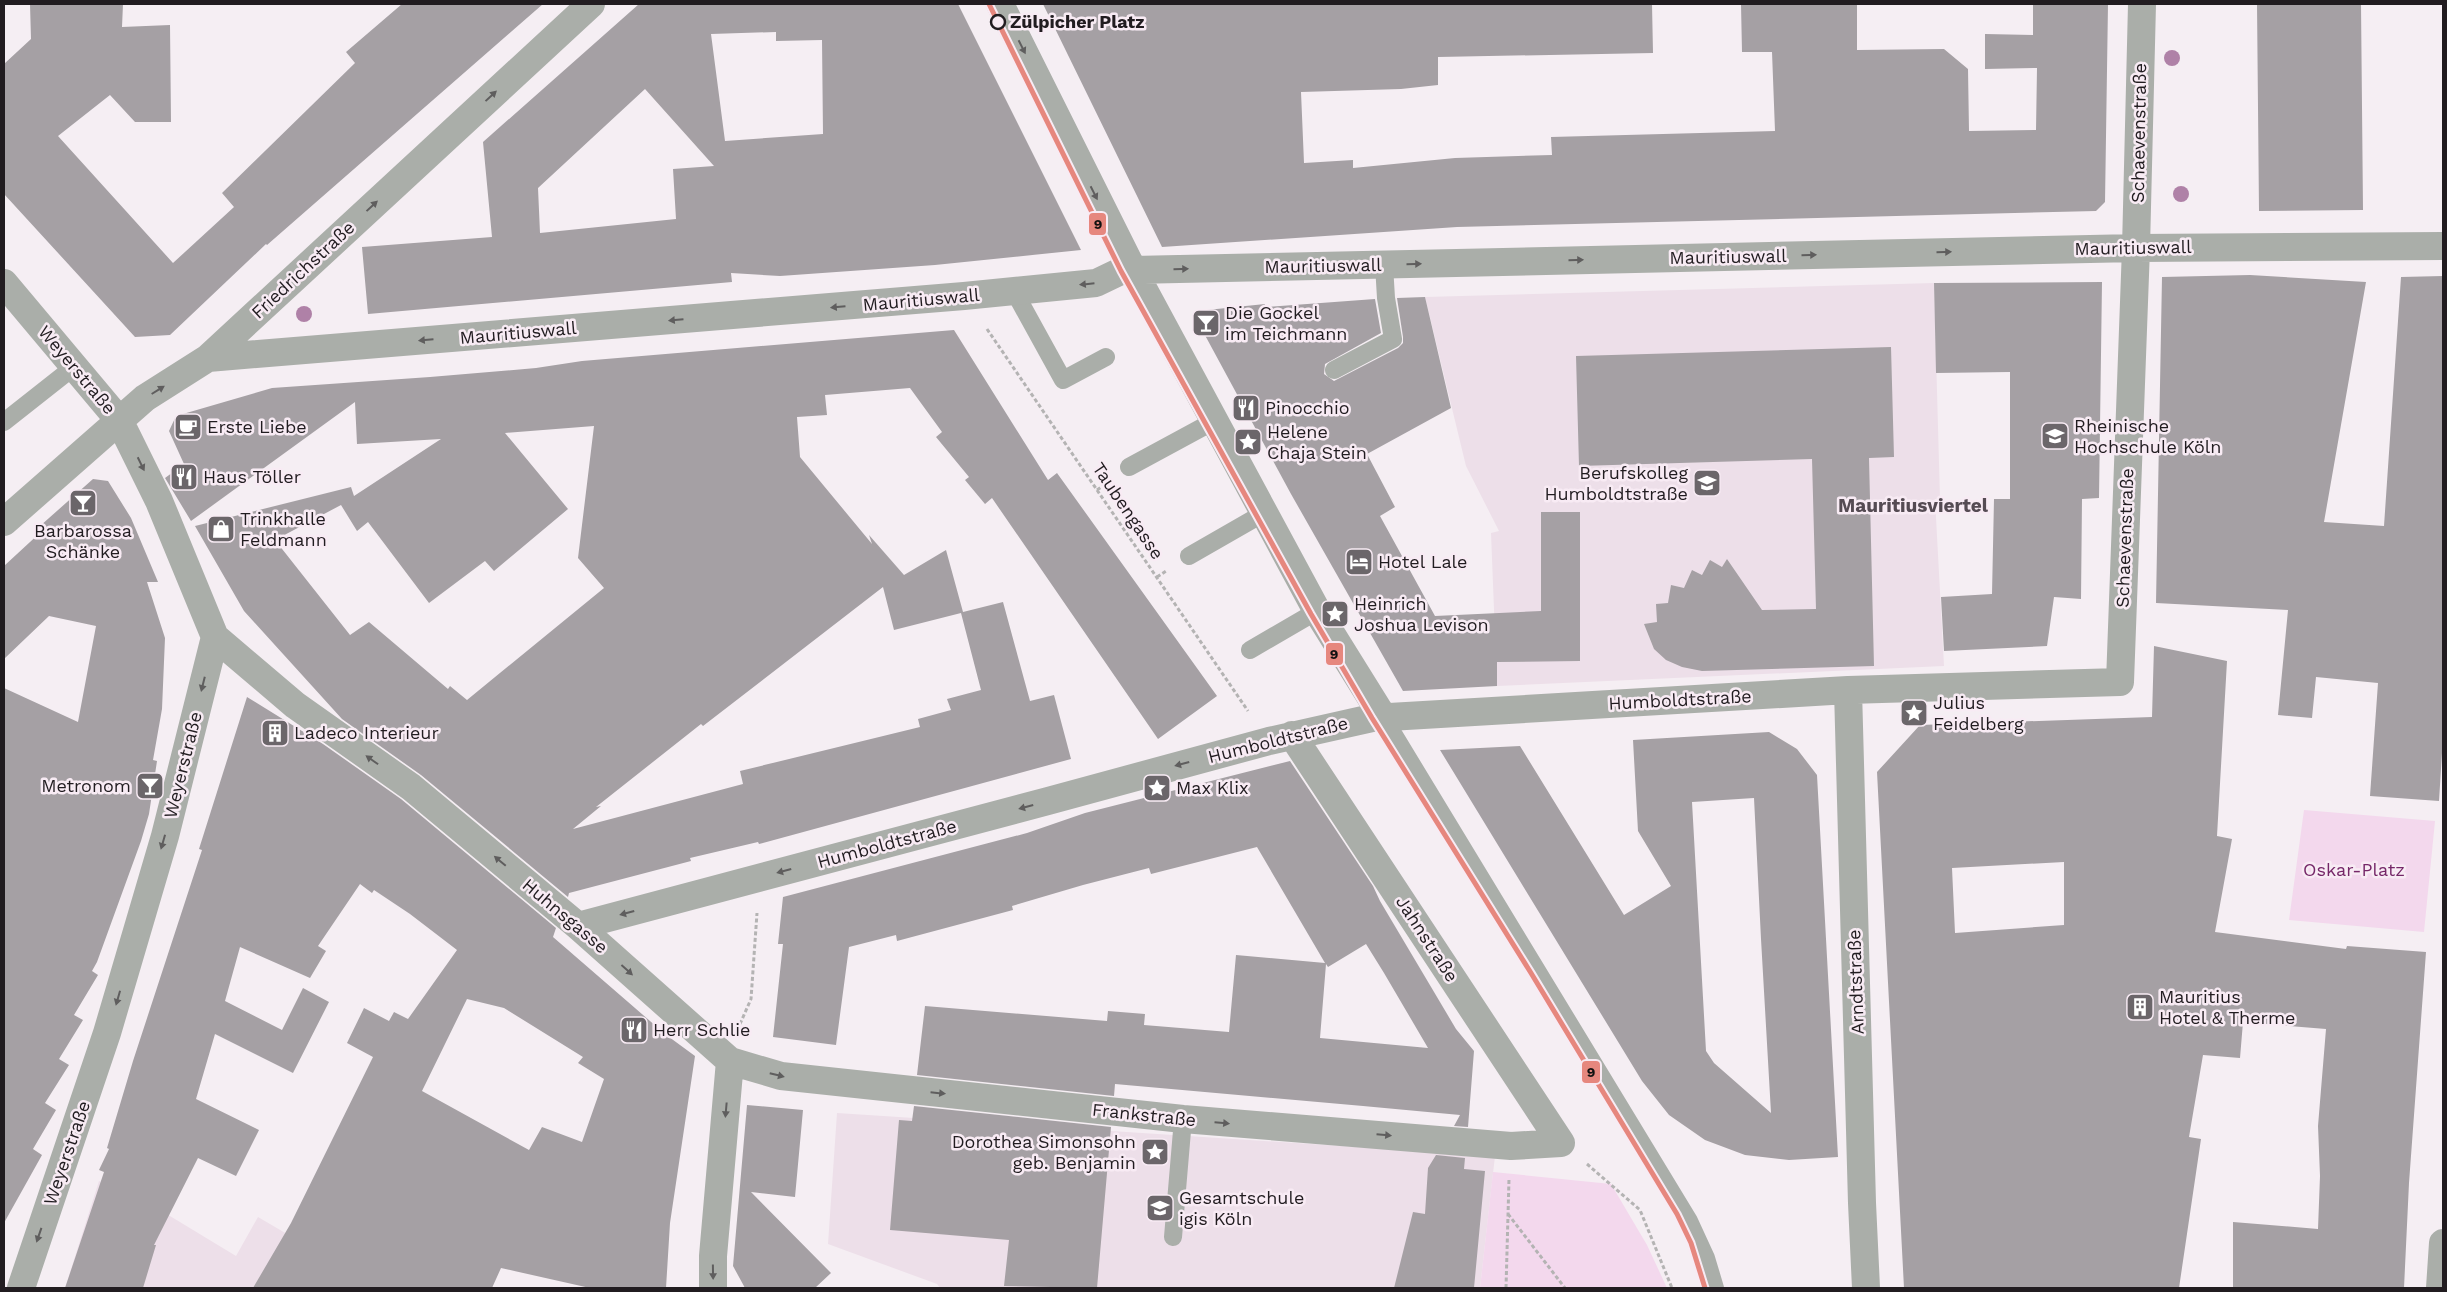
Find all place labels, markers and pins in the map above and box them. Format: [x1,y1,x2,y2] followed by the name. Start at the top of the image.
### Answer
[1010,11,1145,32] place label: Zülpicher Platz
[990,14,1006,30] marker: Zülpicher Platz
[1225,302,1348,344] place label: Die Gockel im Teichmann
[1191,308,1221,338] bar icon: Die Gockel im Teichmann
[1231,393,1261,423] restaurant icon: Pinocchio
[1265,397,1350,418] place label: Pinocchio
[173,412,203,442] cafe icon: Erste Liebe
[2074,415,2221,457] place label: Rheinische Hochschule Köln
[207,416,307,437] place label: Erste Liebe
[1267,421,1367,463] place label: Helene Chaja Stein
[2040,421,2070,451] school or university icon: Rheinische Hochschule Köln
[1233,427,1263,457] place icon: Helene Chaja Stein
[169,462,199,492] restaurant icon: Haus Töller
[1544,462,1688,504] place label: Berufskolleg Humboldtstraße
[203,466,301,487] place label: Haus Töller
[1692,468,1722,498] school or university icon: Berufskolleg Humboldtstraße
[68,488,98,518] bar icon: Barbarossa Schänke
[240,508,327,550] place label: Trinkhalle Feldmann
[206,514,236,544] shop icon: Trinkhalle Feldmann
[34,520,132,562] place label: Barbarossa Schänke
[1344,547,1374,577] hotel icon: Hotel Lale
[1378,551,1468,572] place label: Hotel Lale
[1354,593,1489,635] place label: Heinrich Joshua Levison
[1320,599,1350,629] place icon: Heinrich Joshua Levison
[1933,692,2024,734] place label: Julius Feidelberg
[1899,698,1929,728] place icon: Julius Feidelberg
[260,718,290,748] building icon: Ladeco Interieur
[294,722,439,743] place label: Ladeco Interieur
[135,771,165,801] bar icon: Metronom
[1142,773,1172,803] place icon: Max Klix
[41,775,131,796] place label: Metronom
[1176,777,1249,798] place label: Max Klix
[2159,986,2295,1028] place label: Mauritius Hotel & Therme
[2125,992,2155,1022] building icon: Mauritius Hotel & Therme
[619,1015,649,1045] restaurant icon: Herr Schlie
[653,1019,750,1040] place label: Herr Schlie
[952,1131,1136,1173] place label: Dorothea Simonsohn geb. Benjamin
[1140,1137,1170,1167] place icon: Dorothea Simonsohn geb. Benjamin
[1179,1187,1304,1229] place label: Gesamtschule igis Köln
[1145,1193,1175,1223] school or university icon: Gesamtschule igis Köln

